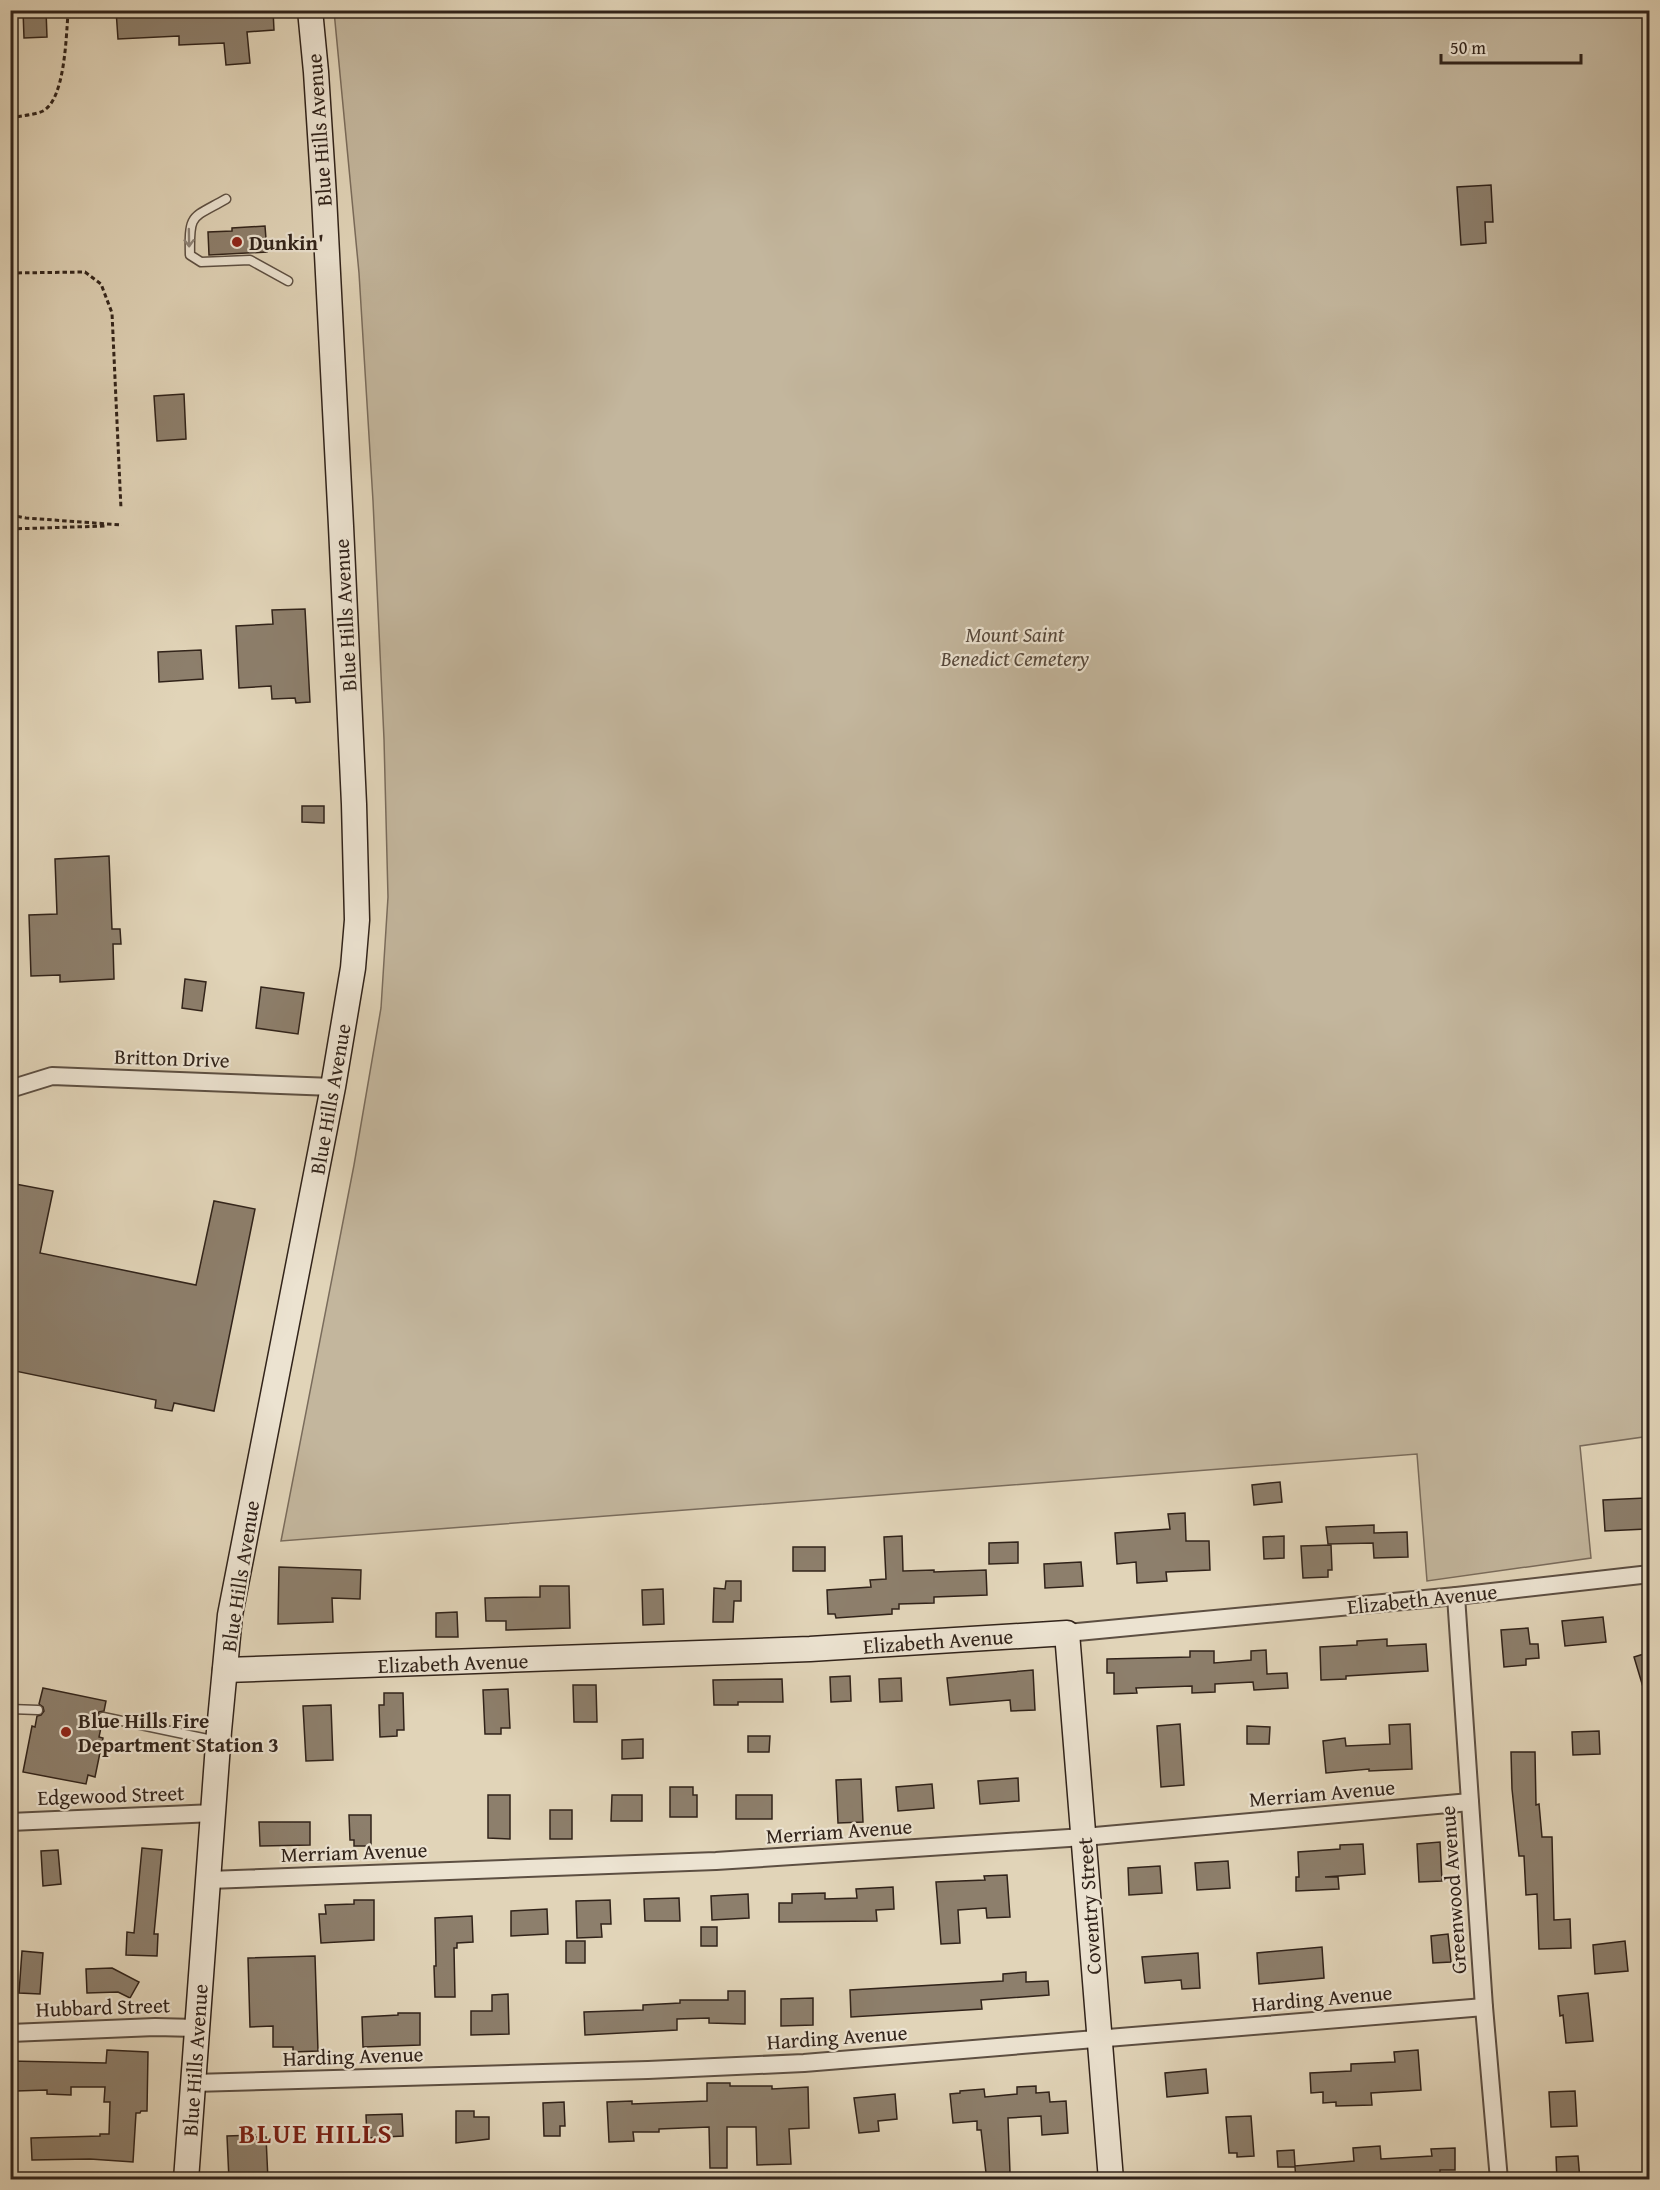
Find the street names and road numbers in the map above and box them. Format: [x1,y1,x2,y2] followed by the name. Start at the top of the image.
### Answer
[298,53,340,207] street label: Blue Hills Avenue
[326,538,364,692] street label: Blue Hills Avenue
[301,1021,359,1177] street label: Blue Hills Avenue
[114,1040,230,1076] street label: Britton Drive
[213,1498,267,1654] street label: Blue Hills Avenue
[1345,1576,1499,1622] street label: Elizabeth Avenue
[862,1620,1014,1662] street label: Elizabeth Avenue
[377,1645,529,1681] street label: Elizabeth Avenue
[1248,1771,1396,1815] street label: Merriam Avenue
[37,1777,186,1813] street label: Edgewood Street
[1432,1805,1474,1975] street label: Greenwood Avenue
[765,1810,913,1852] street label: Merriam Avenue
[280,1834,428,1870] street label: Merriam Avenue
[1069,1836,1109,1976] street label: Coventry Street
[1251,1976,1394,2020] street label: Harding Avenue
[174,1983,216,2137] street label: Blue Hills Avenue
[35,1989,171,2025] street label: Hubbard Street
[766,2017,908,2057] street label: Harding Avenue
[282,2038,424,2074] street label: Harding Avenue

